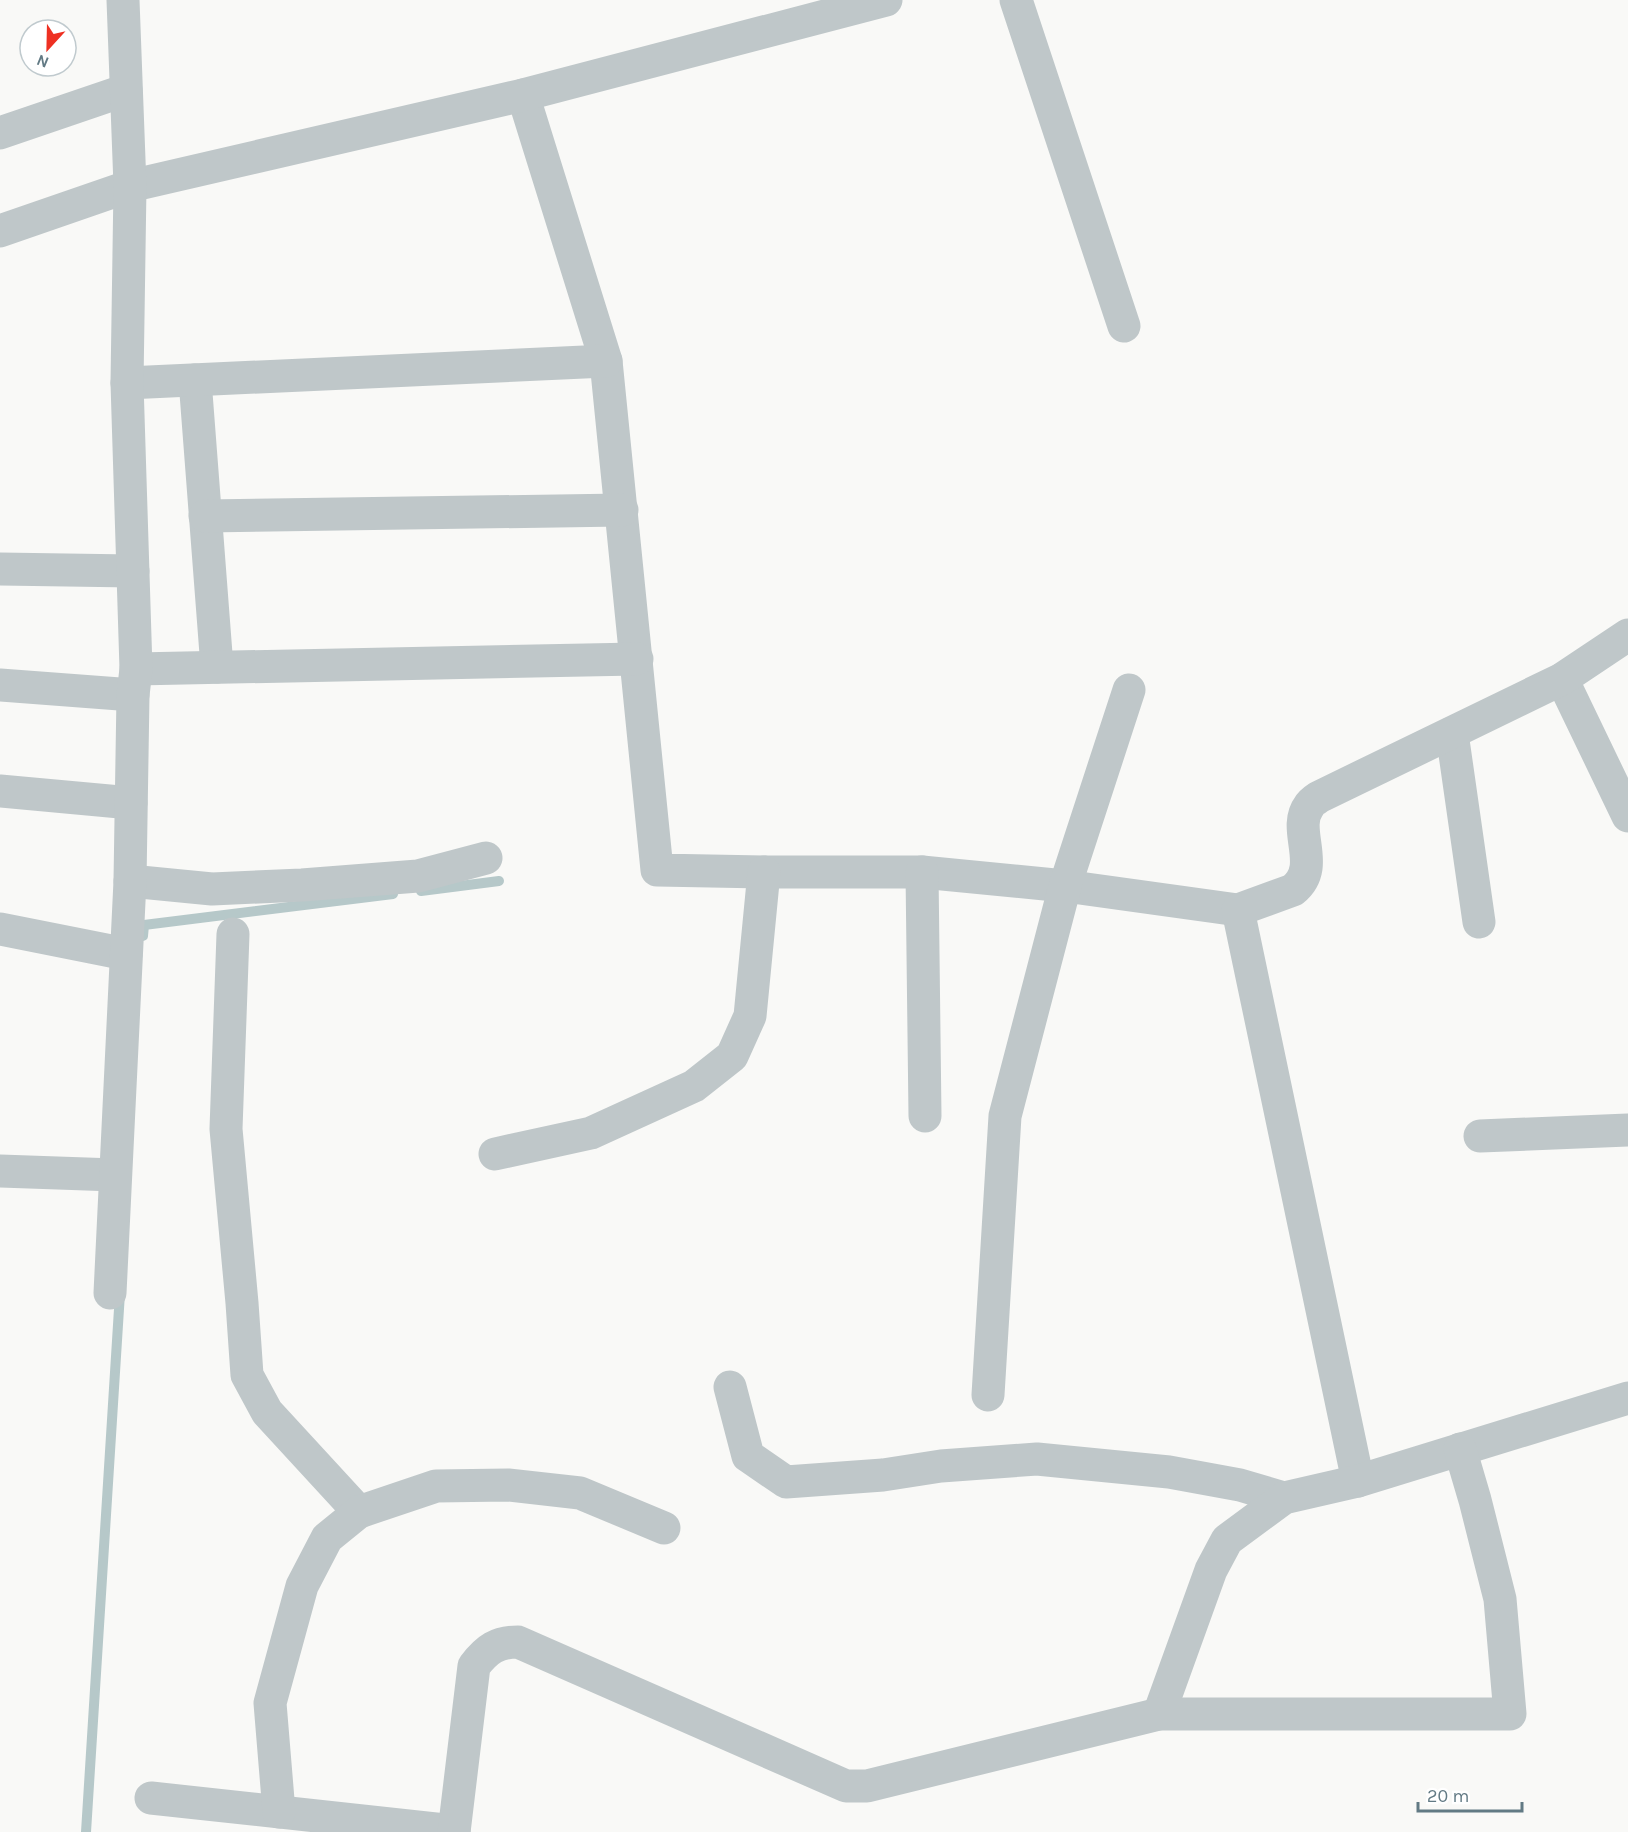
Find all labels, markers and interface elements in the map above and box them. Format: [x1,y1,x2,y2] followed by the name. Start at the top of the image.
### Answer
[18,18,78,78] north arrow
[34,50,51,72] text: N
[1418,1775,1522,1813] scale bar
[1427,1785,1469,1807] text: 20 m

